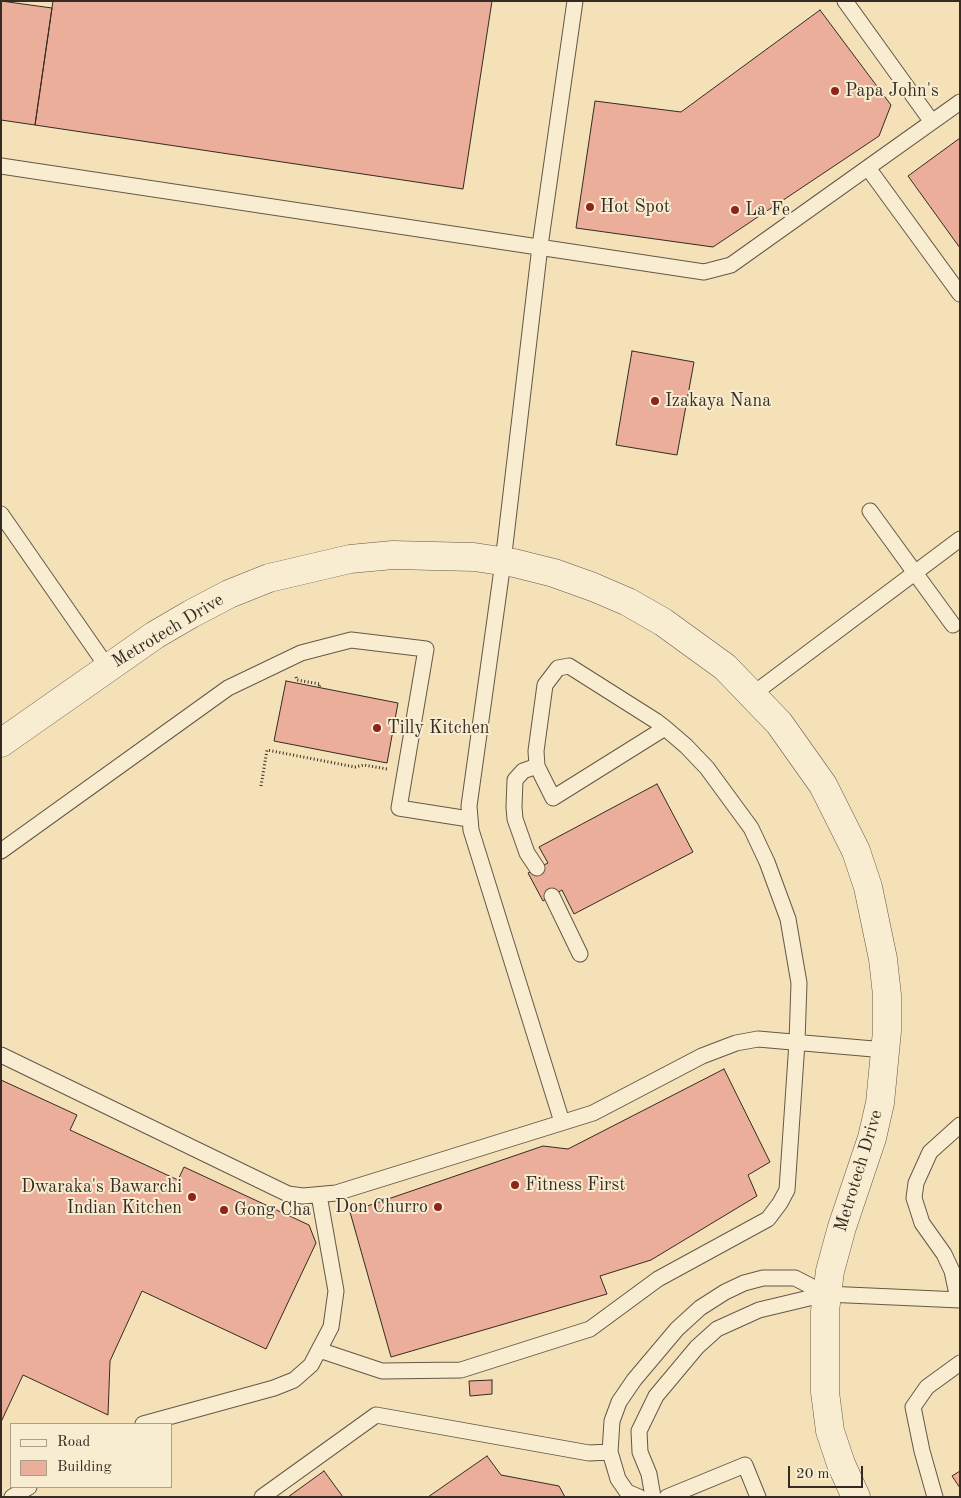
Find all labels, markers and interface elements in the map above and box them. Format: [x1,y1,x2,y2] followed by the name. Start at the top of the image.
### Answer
[845,80,939,102] place label: Papa John's
[829,85,841,97] marker: Papa John's
[600,196,670,218] place label: Hot Spot
[745,199,790,221] place label: La Fe
[584,201,596,213] marker: Hot Spot
[729,204,741,216] marker: La Fe
[665,390,771,412] place label: Izakaya Nana
[649,395,661,407] marker: Izakaya Nana
[108,589,228,673] street label: Metrotech Drive
[387,717,489,739] place label: Tilly Kitchen
[371,722,383,734] marker: Tilly Kitchen
[830,1107,888,1235] street label: Metrotech Drive
[525,1174,626,1196] place label: Fitness First
[21,1176,182,1218] place label: Dwaraka's Bawarchi Indian Kitchen
[509,1179,521,1191] marker: Fitness First
[186,1191,198,1203] marker: Dwaraka's Bawarchi Indian Kitchen
[335,1196,428,1218] place label: Don Churro
[234,1199,311,1221] place label: Gong Cha
[432,1201,444,1213] marker: Don Churro
[218,1204,230,1216] marker: Gong Cha
[10,1423,172,1488] legend
[57,1435,90,1450] text: Road
[791,1456,866,1488] scale bar
[57,1460,112,1475] text: Building
[796,1467,830,1482] text: 20 m

